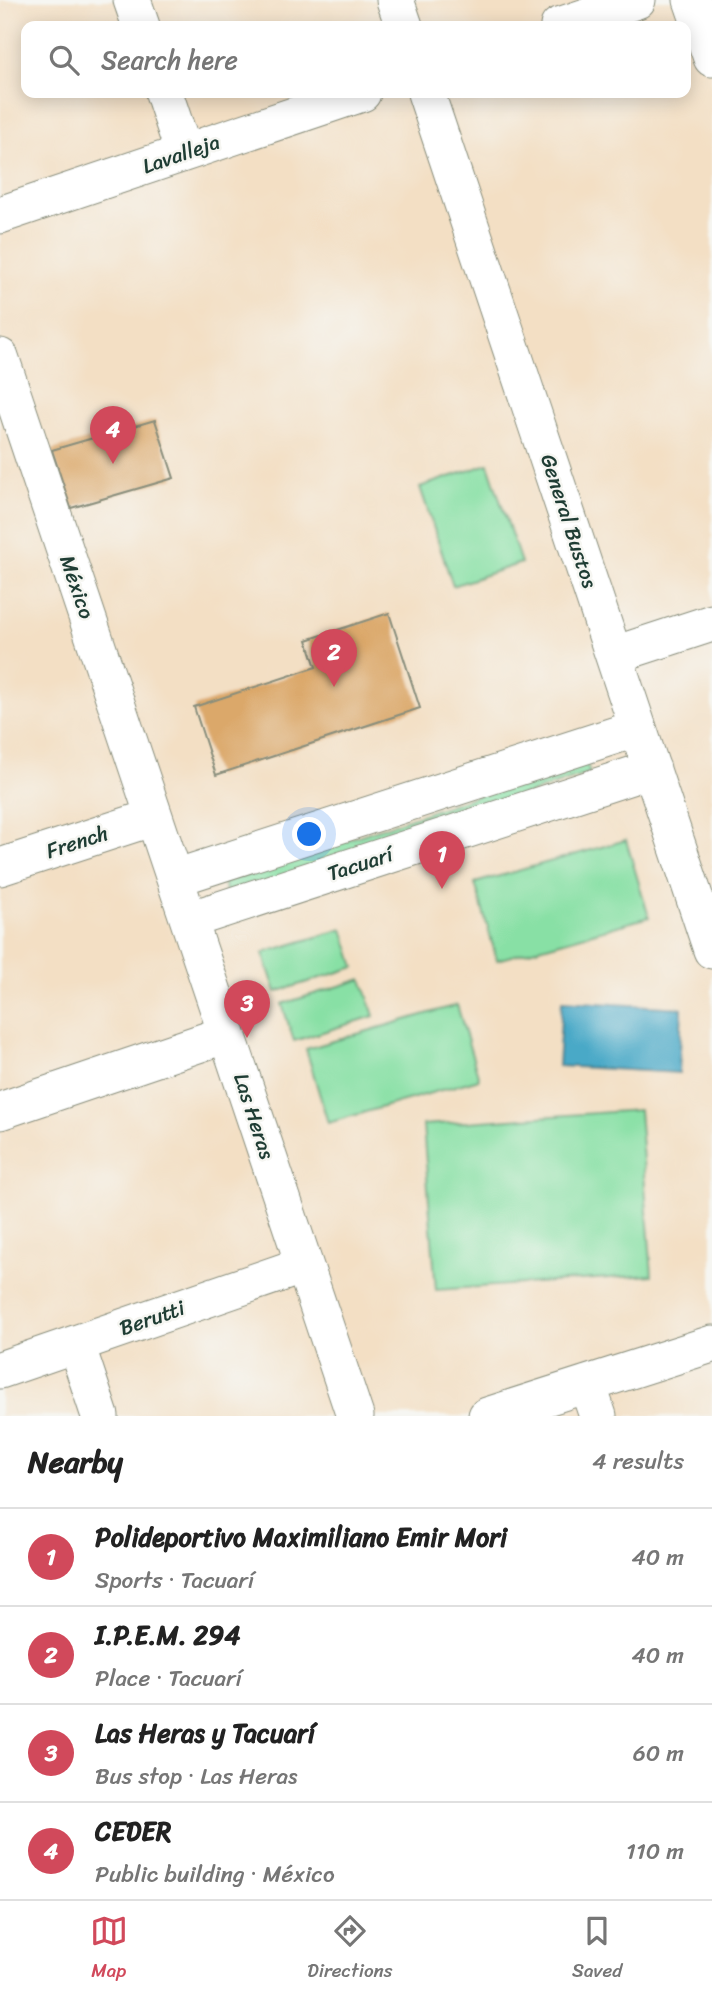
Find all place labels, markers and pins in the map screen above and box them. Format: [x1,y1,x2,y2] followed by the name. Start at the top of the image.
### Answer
[90,406,136,464] pin: 4
[311,629,357,687] pin: 2
[419,831,465,889] pin: 1
[224,980,270,1038] pin: 3

